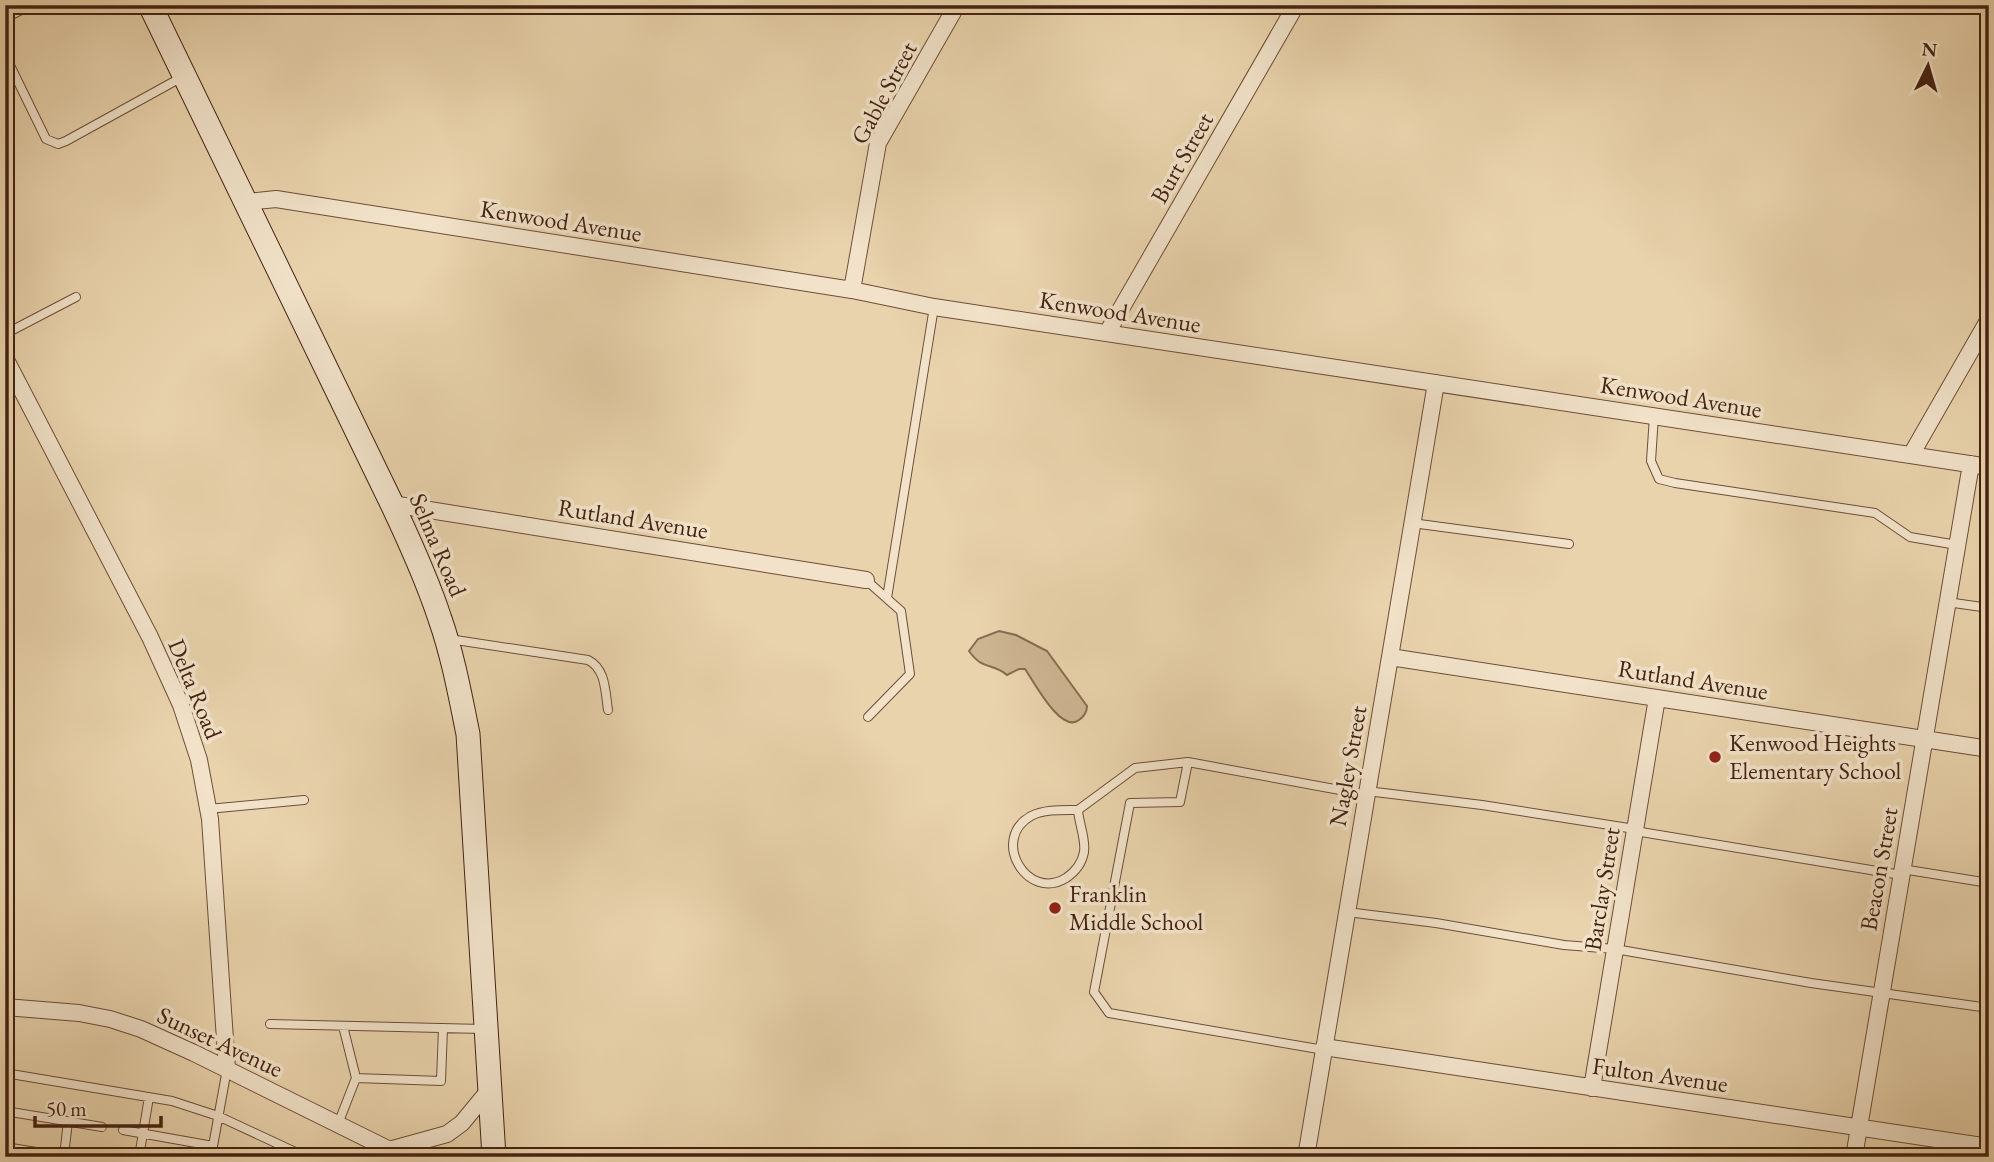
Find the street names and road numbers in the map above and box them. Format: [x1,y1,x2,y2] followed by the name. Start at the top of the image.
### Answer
[844,36,924,149] street label: Gable Street
[1143,106,1220,209] street label: Burt Street
[478,192,644,249] street label: Kenwood Avenue
[1037,283,1203,340] street label: Kenwood Avenue
[1598,368,1764,425] street label: Kenwood Avenue
[403,488,474,602] street label: Selma Road
[556,491,710,546] street label: Rutland Avenue
[161,634,230,744] street label: Delta Road
[1616,652,1770,707] street label: Rutland Avenue
[1322,703,1373,829] street label: Nagley Street
[1852,805,1905,933] street label: Beacon Street
[1576,825,1627,953] street label: Barclay Street
[153,999,288,1084] street label: Sunset Avenue
[1590,1050,1730,1099] street label: Fulton Avenue

